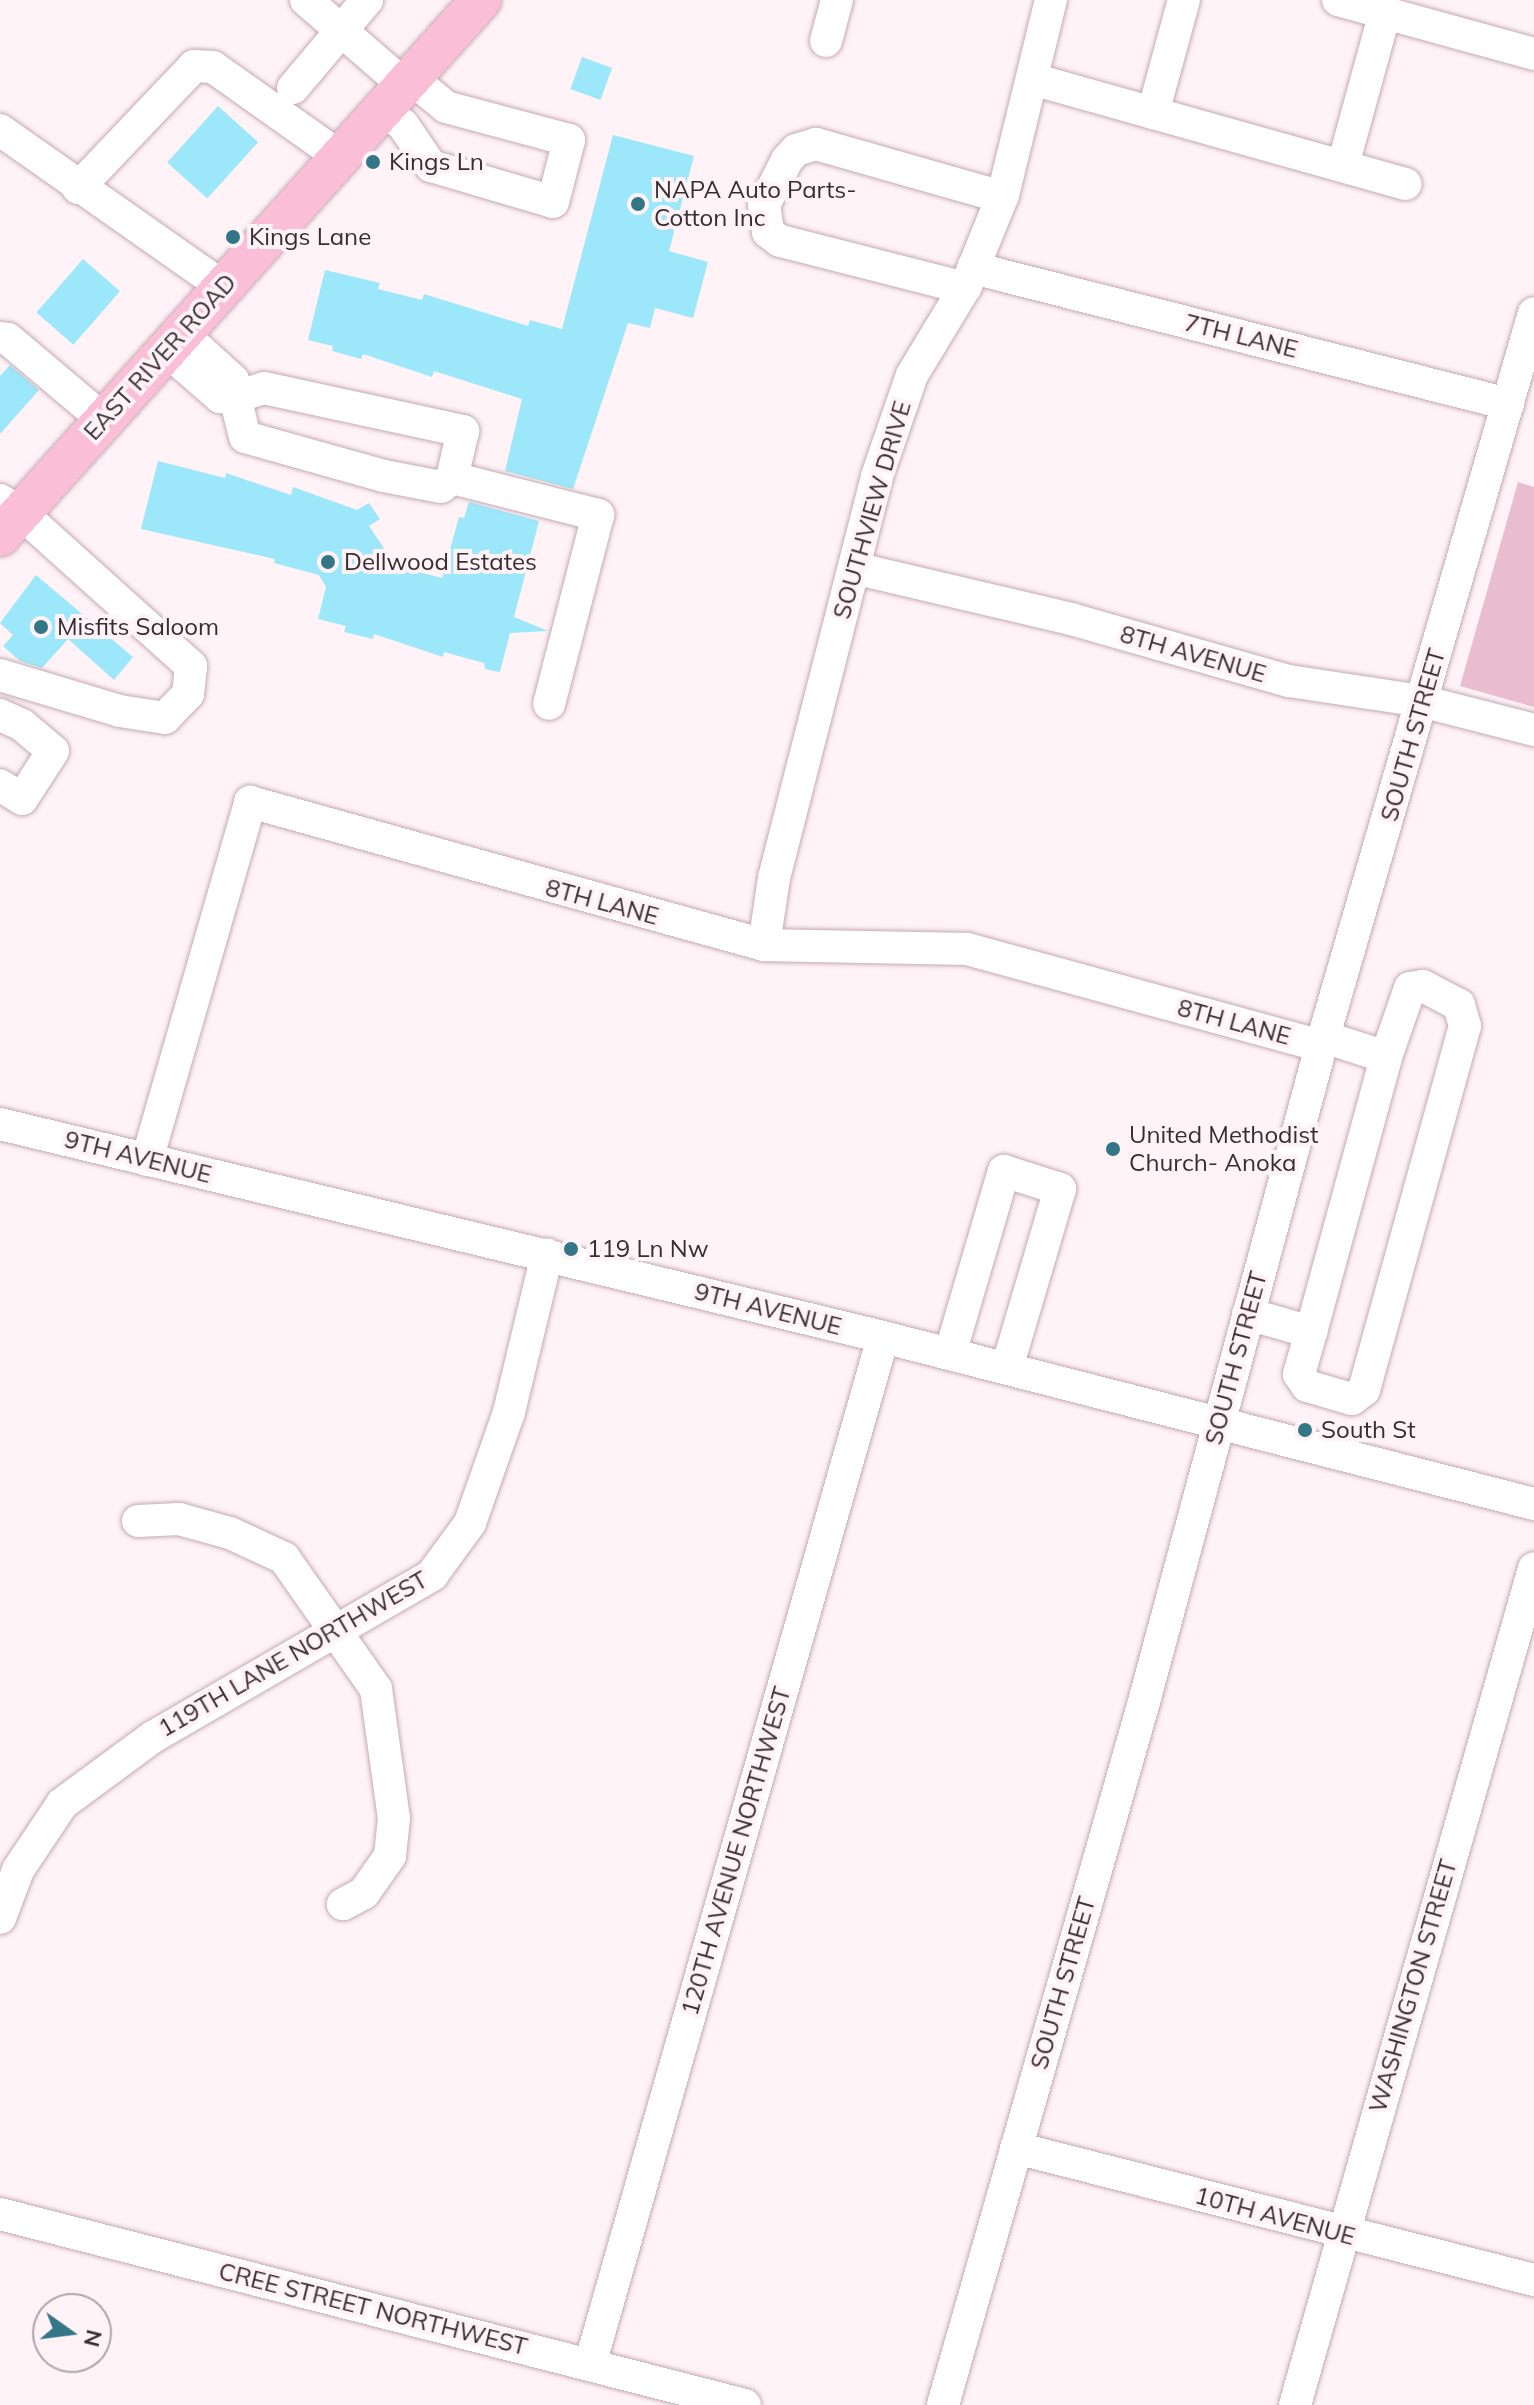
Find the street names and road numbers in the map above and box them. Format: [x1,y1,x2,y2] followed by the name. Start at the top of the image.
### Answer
[78,268,242,446] street label: EAST RIVER ROAD
[1181,308,1301,364] street label: 7TH LANE
[827,398,917,622] street label: SOUTHVIEW DRIVE
[1117,619,1269,689] street label: 8TH AVENUE
[1375,645,1451,825] street label: SOUTH STREET
[542,873,662,931] street label: 8TH LANE
[1174,993,1294,1051] street label: 8TH LANE
[62,1125,214,1189] street label: 9TH AVENUE
[1199,1268,1273,1448] street label: SOUTH STREET
[692,1277,844,1341] street label: 9TH AVENUE
[153,1565,433,1743] street label: 119TH LANE NORTHWEST
[675,1683,797,2019] street label: 120TH AVENUE NORTHWEST
[1363,1856,1463,2116] street label: WASHINGTON STREET
[1025,1893,1101,2073] street label: SOUTH STREET
[1192,2181,1358,2251] street label: 10TH AVENUE
[216,2257,530,2361] street label: CREE STREET NORTHWEST

